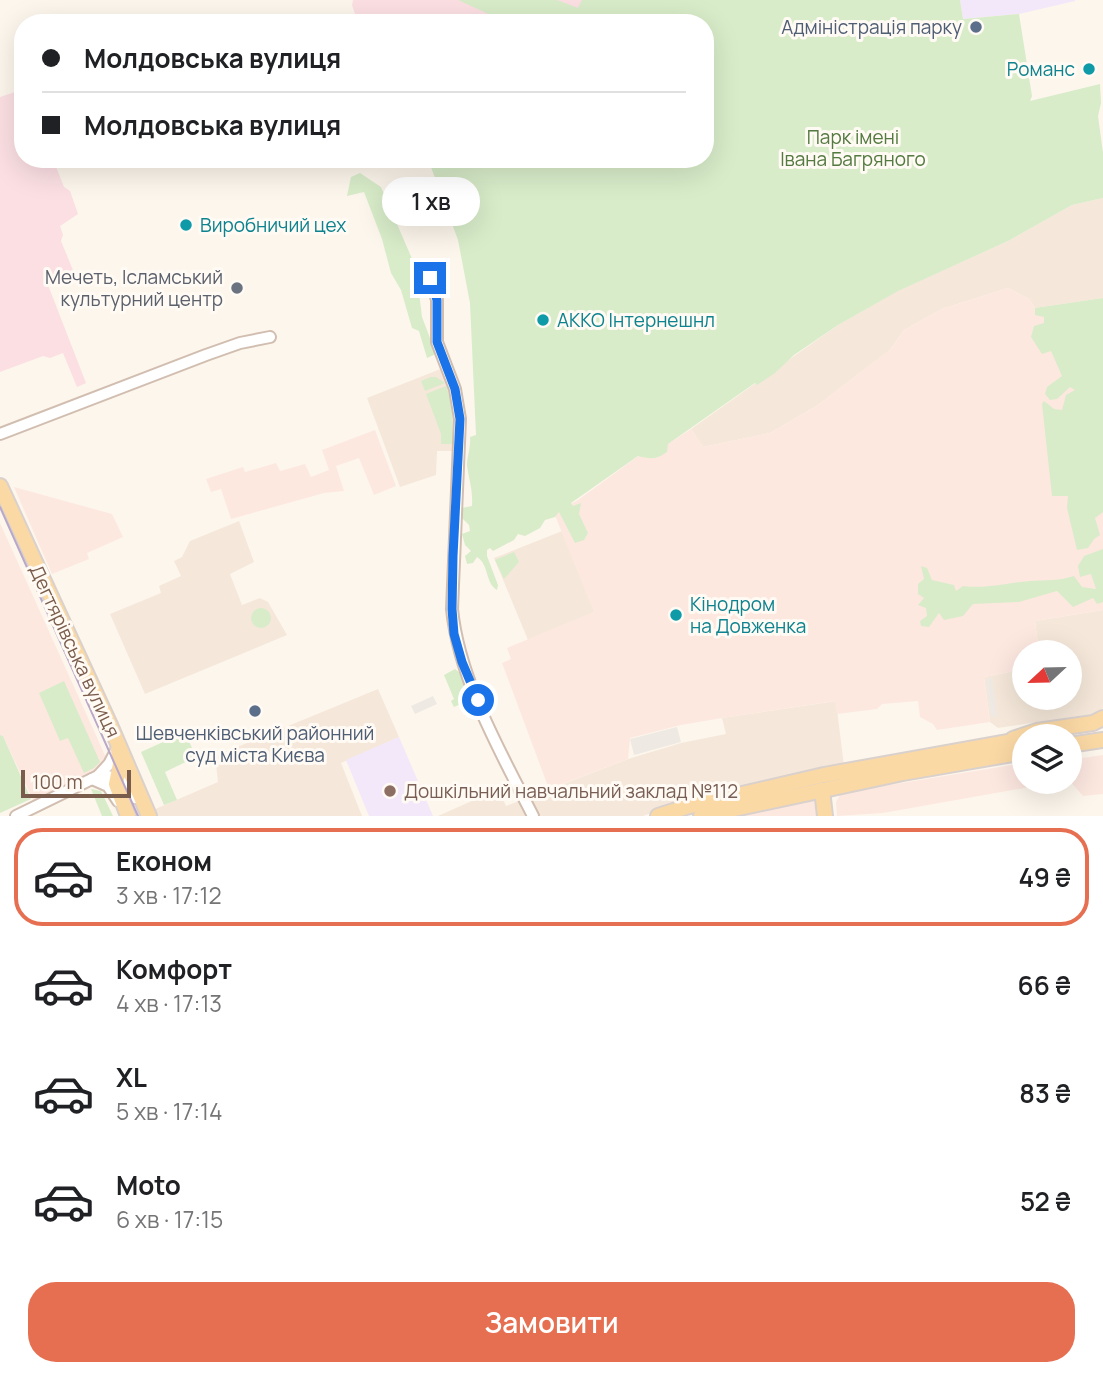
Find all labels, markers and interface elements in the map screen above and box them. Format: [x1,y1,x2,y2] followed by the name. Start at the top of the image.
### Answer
[781,14,962,40] place label: Адміністрація парку
[968,19,984,35] marker: Адміністрація парку
[84,40,341,76] text: Молдовська вулиця
[1007,56,1075,82] place label: Романс
[1081,61,1097,77] marker: Романс
[84,107,341,143] text: Молдовська вулиця
[780,124,926,172] park label: Парк імені Івана Багряного
[381,176,479,226] callout: 1 хв
[411,185,451,217] text: 1 хв
[200,212,346,238] place label: Виробничий цех
[178,217,194,233] marker: Виробничий цех
[414,262,446,294] route end
[45,264,223,312] place label: Мечеть, Ісламський культурний центр
[229,280,245,296] marker: Мечеть, Ісламський культурний центр
[557,307,715,333] place label: АККО Інтернешнл
[535,312,551,328] marker: АККО Інтернешнл
[24,560,126,742] street label: Дегтярівська вулиця
[690,591,806,639] place label: Кінодром на Довженка
[668,607,684,623] marker: Кінодром на Довженка
[1012,640,1082,710] north arrow
[1012,640,1082,794] map controls
[462,684,494,716] route start
[247,703,263,719] marker: Шевченківський районний суд міста Києва
[136,720,374,768] place label: Шевченківський районний суд міста Києва
[1012,724,1082,794] button: layers
[21,767,131,799] scale bar
[32,769,83,795] text: 100 m
[404,778,738,804] place label: Дошкільний навчальний заклад №112
[382,783,398,799] marker: Дошкільний навчальний заклад №112
[116,843,212,879] text: Економ
[32,846,95,909] icon: car
[1019,859,1071,895] text: 49 ₴
[116,879,222,911] text: 3 хв · 17:12
[116,951,232,987] text: Комфорт
[32,954,95,1017] icon: car
[1018,967,1071,1003] text: 66 ₴
[116,987,222,1019] text: 4 хв · 17:13
[116,1059,147,1095] text: XL
[32,1062,95,1125] icon: car
[1019,1075,1071,1111] text: 83 ₴
[116,1095,223,1127] text: 5 хв · 17:14
[116,1167,181,1203] text: Moto
[32,1170,95,1233] icon: car
[1020,1183,1071,1219] text: 52 ₴
[116,1203,223,1235] text: 6 хв · 17:15
[28,1282,1075,1362] button: Замовити

